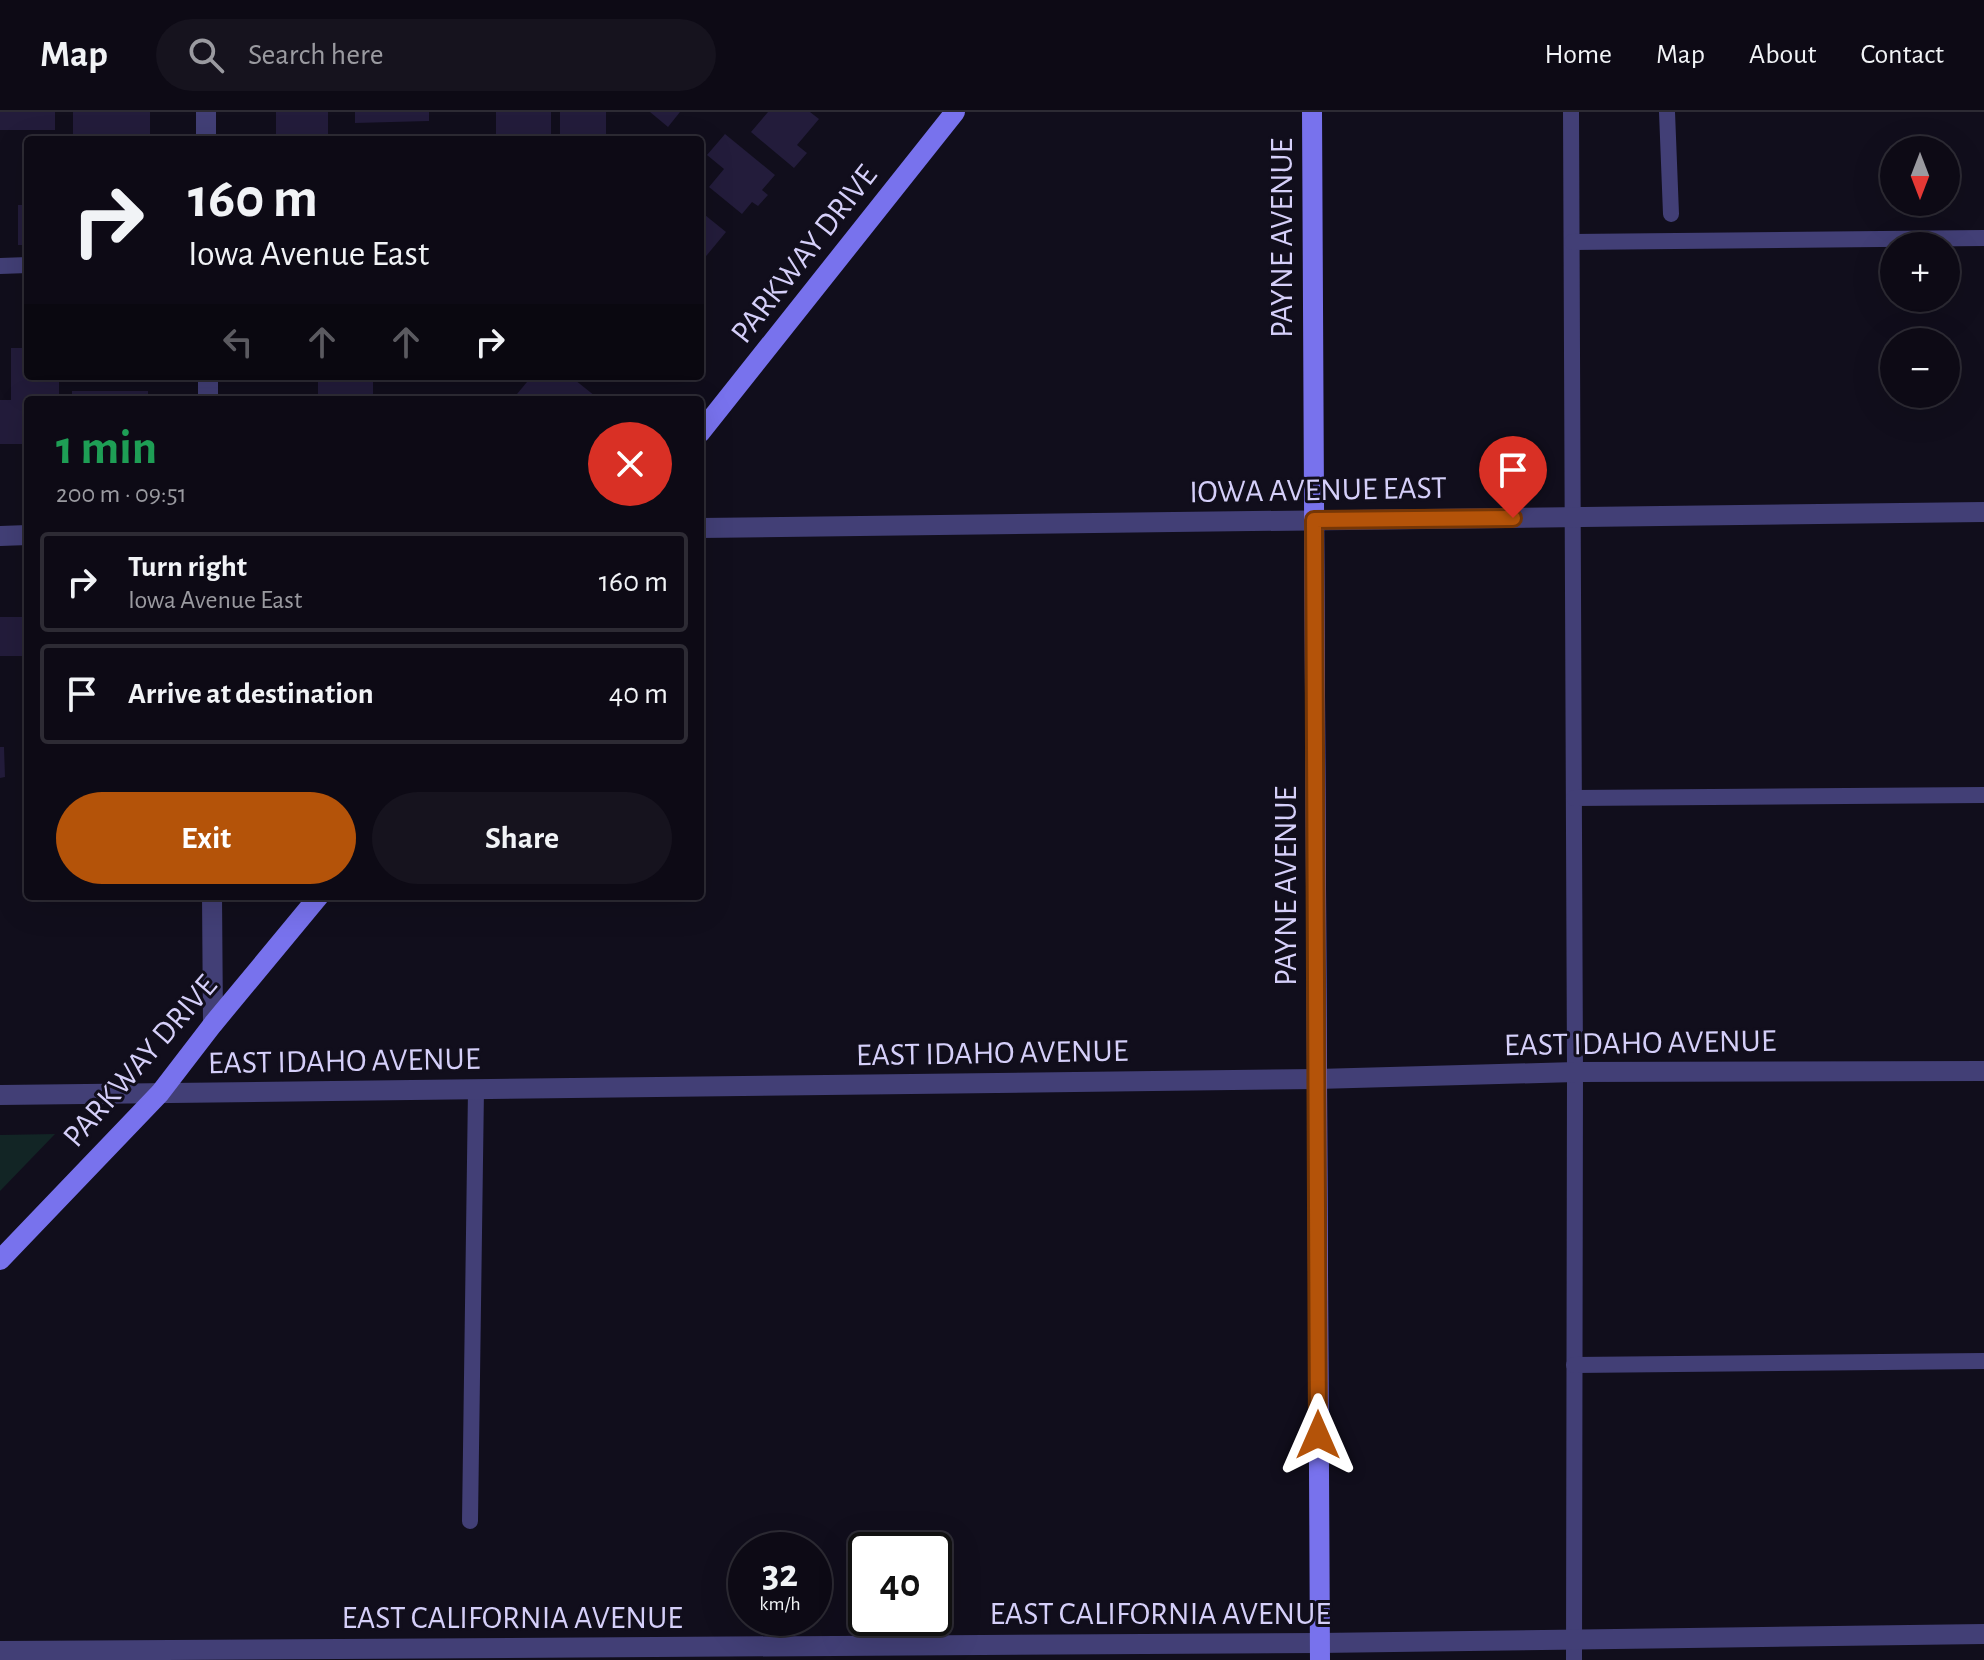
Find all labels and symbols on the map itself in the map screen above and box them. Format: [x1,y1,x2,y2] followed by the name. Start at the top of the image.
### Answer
[1880,136,1960,216] north arrow
[1266,138,1298,338] street label: PAYNE AVENUE
[725,159,883,349] street label: PARKWAY DRIVE
[1479,436,1547,518] pin
[1189,472,1447,508] street label: IOWA AVENUE EAST
[1270,786,1302,986] street label: PAYNE AVENUE
[57,969,223,1153] street label: PARKWAY DRIVE
[1504,1025,1776,1061] street label: EAST IDAHO AVENUE
[856,1035,1128,1071] street label: EAST IDAHO AVENUE
[208,1043,480,1079] street label: EAST IDAHO AVENUE
[1276,1393,1360,1477] position arrow
[848,1532,952,1636] speed limit sign: 40
[989,1598,1331,1630] street label: EAST CALIFORNIA AVENUE
[341,1602,683,1634] street label: EAST CALIFORNIA AVENUE

